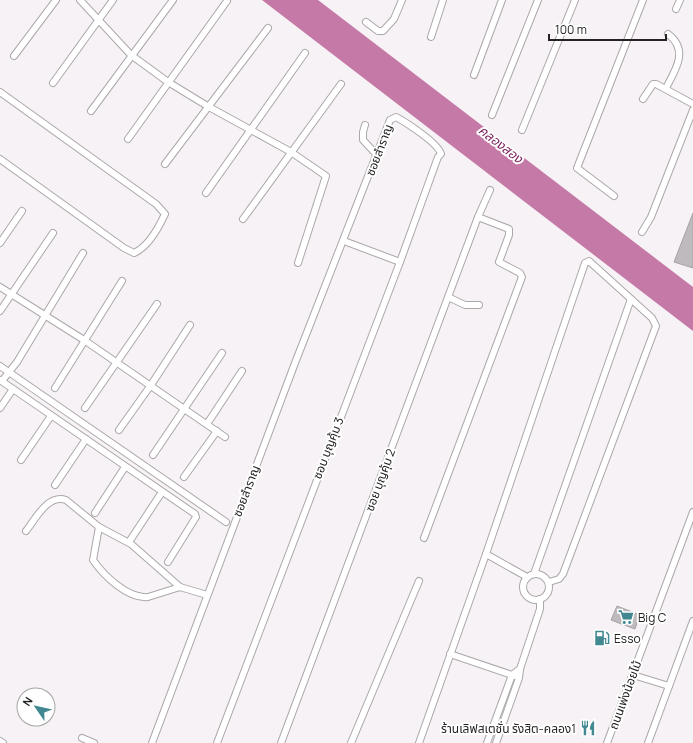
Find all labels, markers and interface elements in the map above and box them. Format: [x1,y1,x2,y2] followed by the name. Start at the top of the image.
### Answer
[549,16,666,42] scale bar
[555,21,587,38] text: 100 m
[475,121,528,168] water label: คลองสอง
[361,122,397,178] street label: ซอยสำราญ
[308,415,348,481] street label: ซอบ บุญคุ้ม 3
[361,446,399,514] street label: ซอย บุญคุ้ม 2
[228,463,264,519] street label: ซอยสำราญ
[617,608,635,626] supermarket icon: Big C
[638,609,667,626] place label: Big C
[593,629,611,647] fuel station icon: Esso
[614,630,641,647] place label: Esso
[605,658,645,732] street label: ถนนเพ่งน้อยไม้
[16,687,56,727] north arrow
[19,694,36,709] text: N
[579,719,597,737] restaurant icon: ร้านเลิฟสเตชั่น รังสิต-คลอง1
[441,720,576,737] place label: ร้านเลิฟสเตชั่น รังสิต-คลอง1

